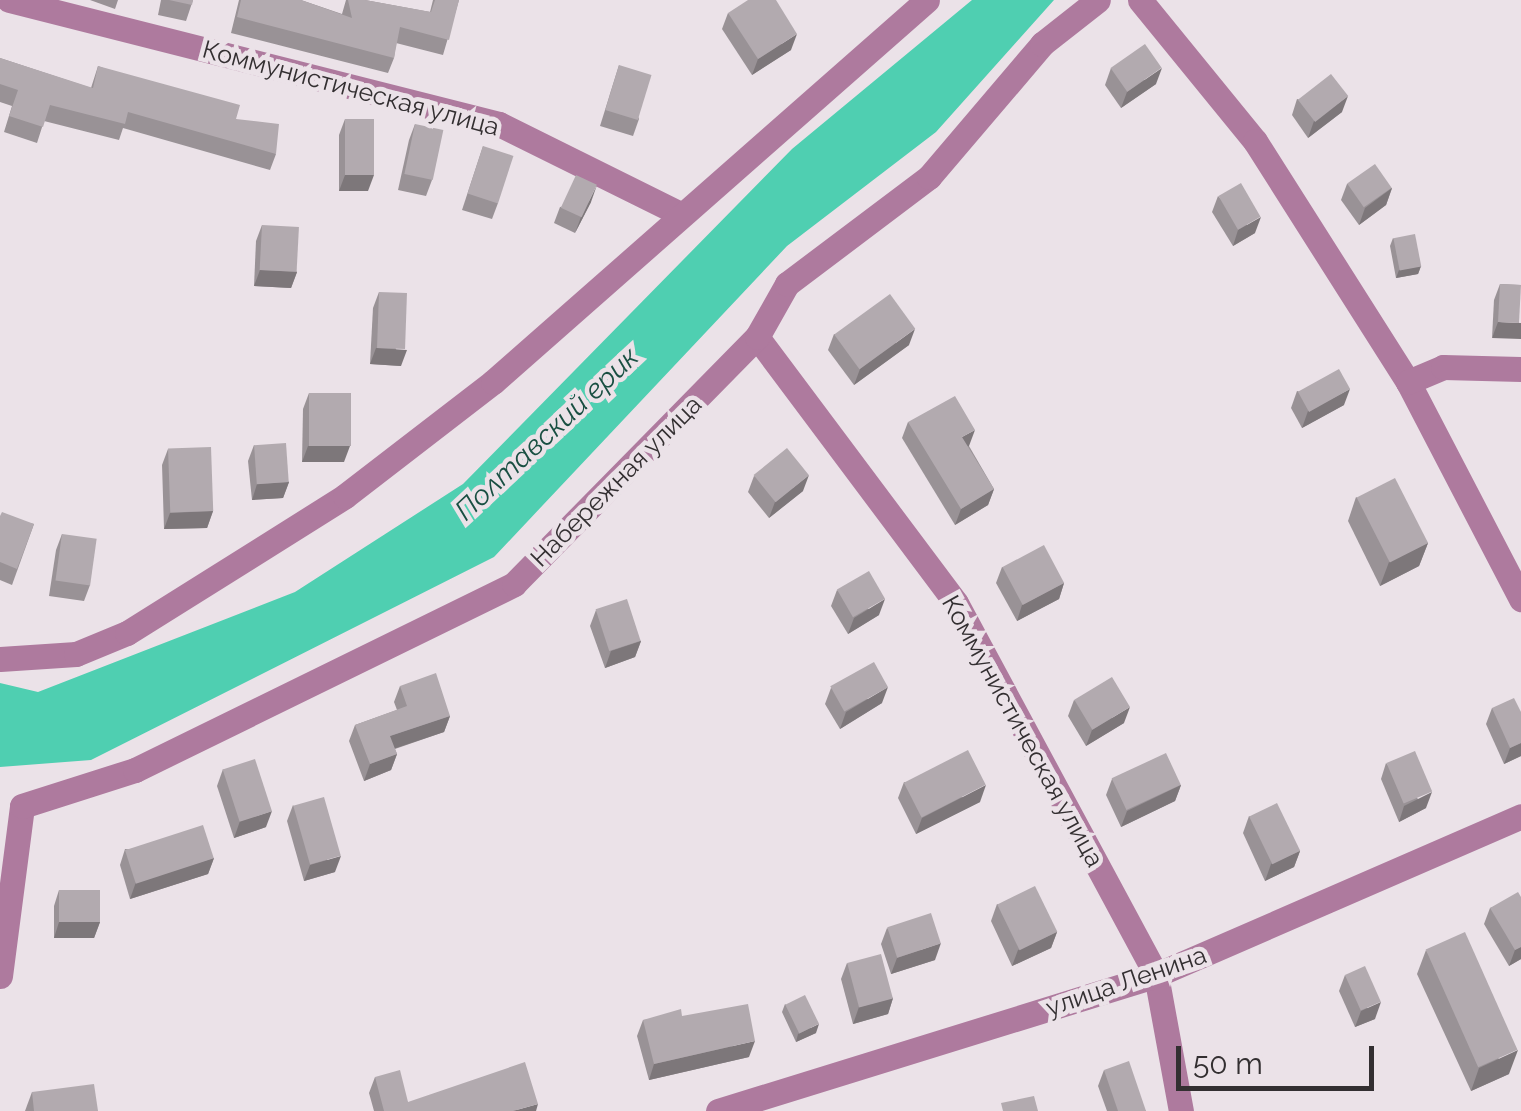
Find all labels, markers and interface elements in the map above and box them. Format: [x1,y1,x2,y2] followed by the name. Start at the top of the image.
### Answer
[199,34,503,142] street label: Коммунистическая улица
[448,341,646,527] water label: Полтавский ерик
[524,389,708,573] street label: Набережная улица
[936,590,1110,872] street label: Коммунистическая улица
[1042,940,1210,1022] street label: улица Ленина
[1181,1026,1378,1088] scale bar
[1193,1046,1263,1081] text: 50 m

